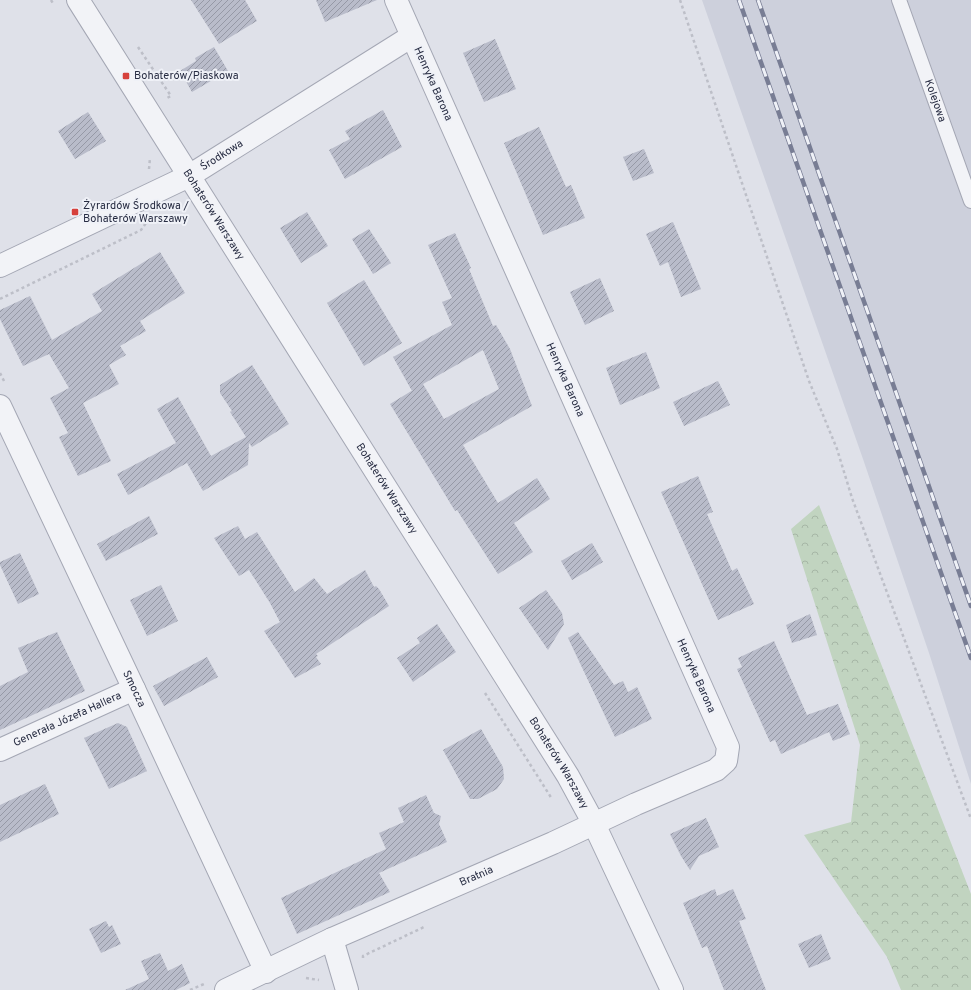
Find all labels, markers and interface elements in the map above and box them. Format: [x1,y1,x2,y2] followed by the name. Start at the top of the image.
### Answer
[410,45,456,123] street label: Henryka Barona
[134,69,239,83] place label: Bohaterów/Piaskowa
[121,71,131,81] marker: Bohaterów/Piaskowa
[921,77,949,124] street label: Kolejowa
[197,137,246,174] street label: Środkowa
[180,167,248,263] street label: Bohaterów Warszawy
[83,198,189,226] place label: Żyrardów Środkowa / Bohaterów Warszawy
[70,207,80,217] marker: Żyrardów Środkowa / Bohaterów Warszawy
[542,341,588,419] street label: Henryka Barona
[353,441,421,537] street label: Bohaterów Warszawy
[673,637,719,715] street label: Henryka Barona
[119,668,149,710] street label: Smocza
[11,689,124,750] street label: Generała Józefa Hallera
[526,715,592,812] street label: Bohaterów Warszawy
[457,863,496,890] street label: Bratnia

